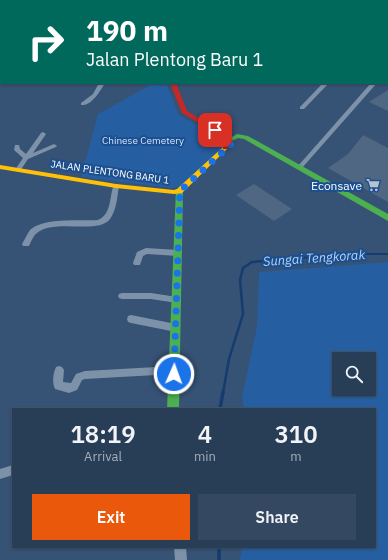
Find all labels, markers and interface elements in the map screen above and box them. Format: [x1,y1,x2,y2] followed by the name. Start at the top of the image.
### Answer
[86,12,168,49] text: 190 m
[20,16,72,68] icon: right
[86,48,263,71] text: Jalan Plentong Baru 1
[198,113,232,147] pin
[204,119,226,141] icon: arrive
[102,134,184,147] park label: Chinese Cemetery
[50,157,170,187] street label: JALAN PLENTONG BARU 1
[365,177,381,193] supermarket icon: Econsave
[311,178,362,193] place label: Econsave
[262,246,366,270] water label: Sungai Tengkorak
[332,352,376,396] map controls
[332,352,376,396] button: search
[153,353,195,395] position arrow
[70,418,136,450] text: 18:19
[198,418,212,450] text: 4
[274,418,318,450] text: 310
[84,448,122,465] text: Arrival
[194,448,216,465] text: min
[290,448,302,465] text: m
[32,494,190,540] button: Exit
[198,494,356,540] button: Share

